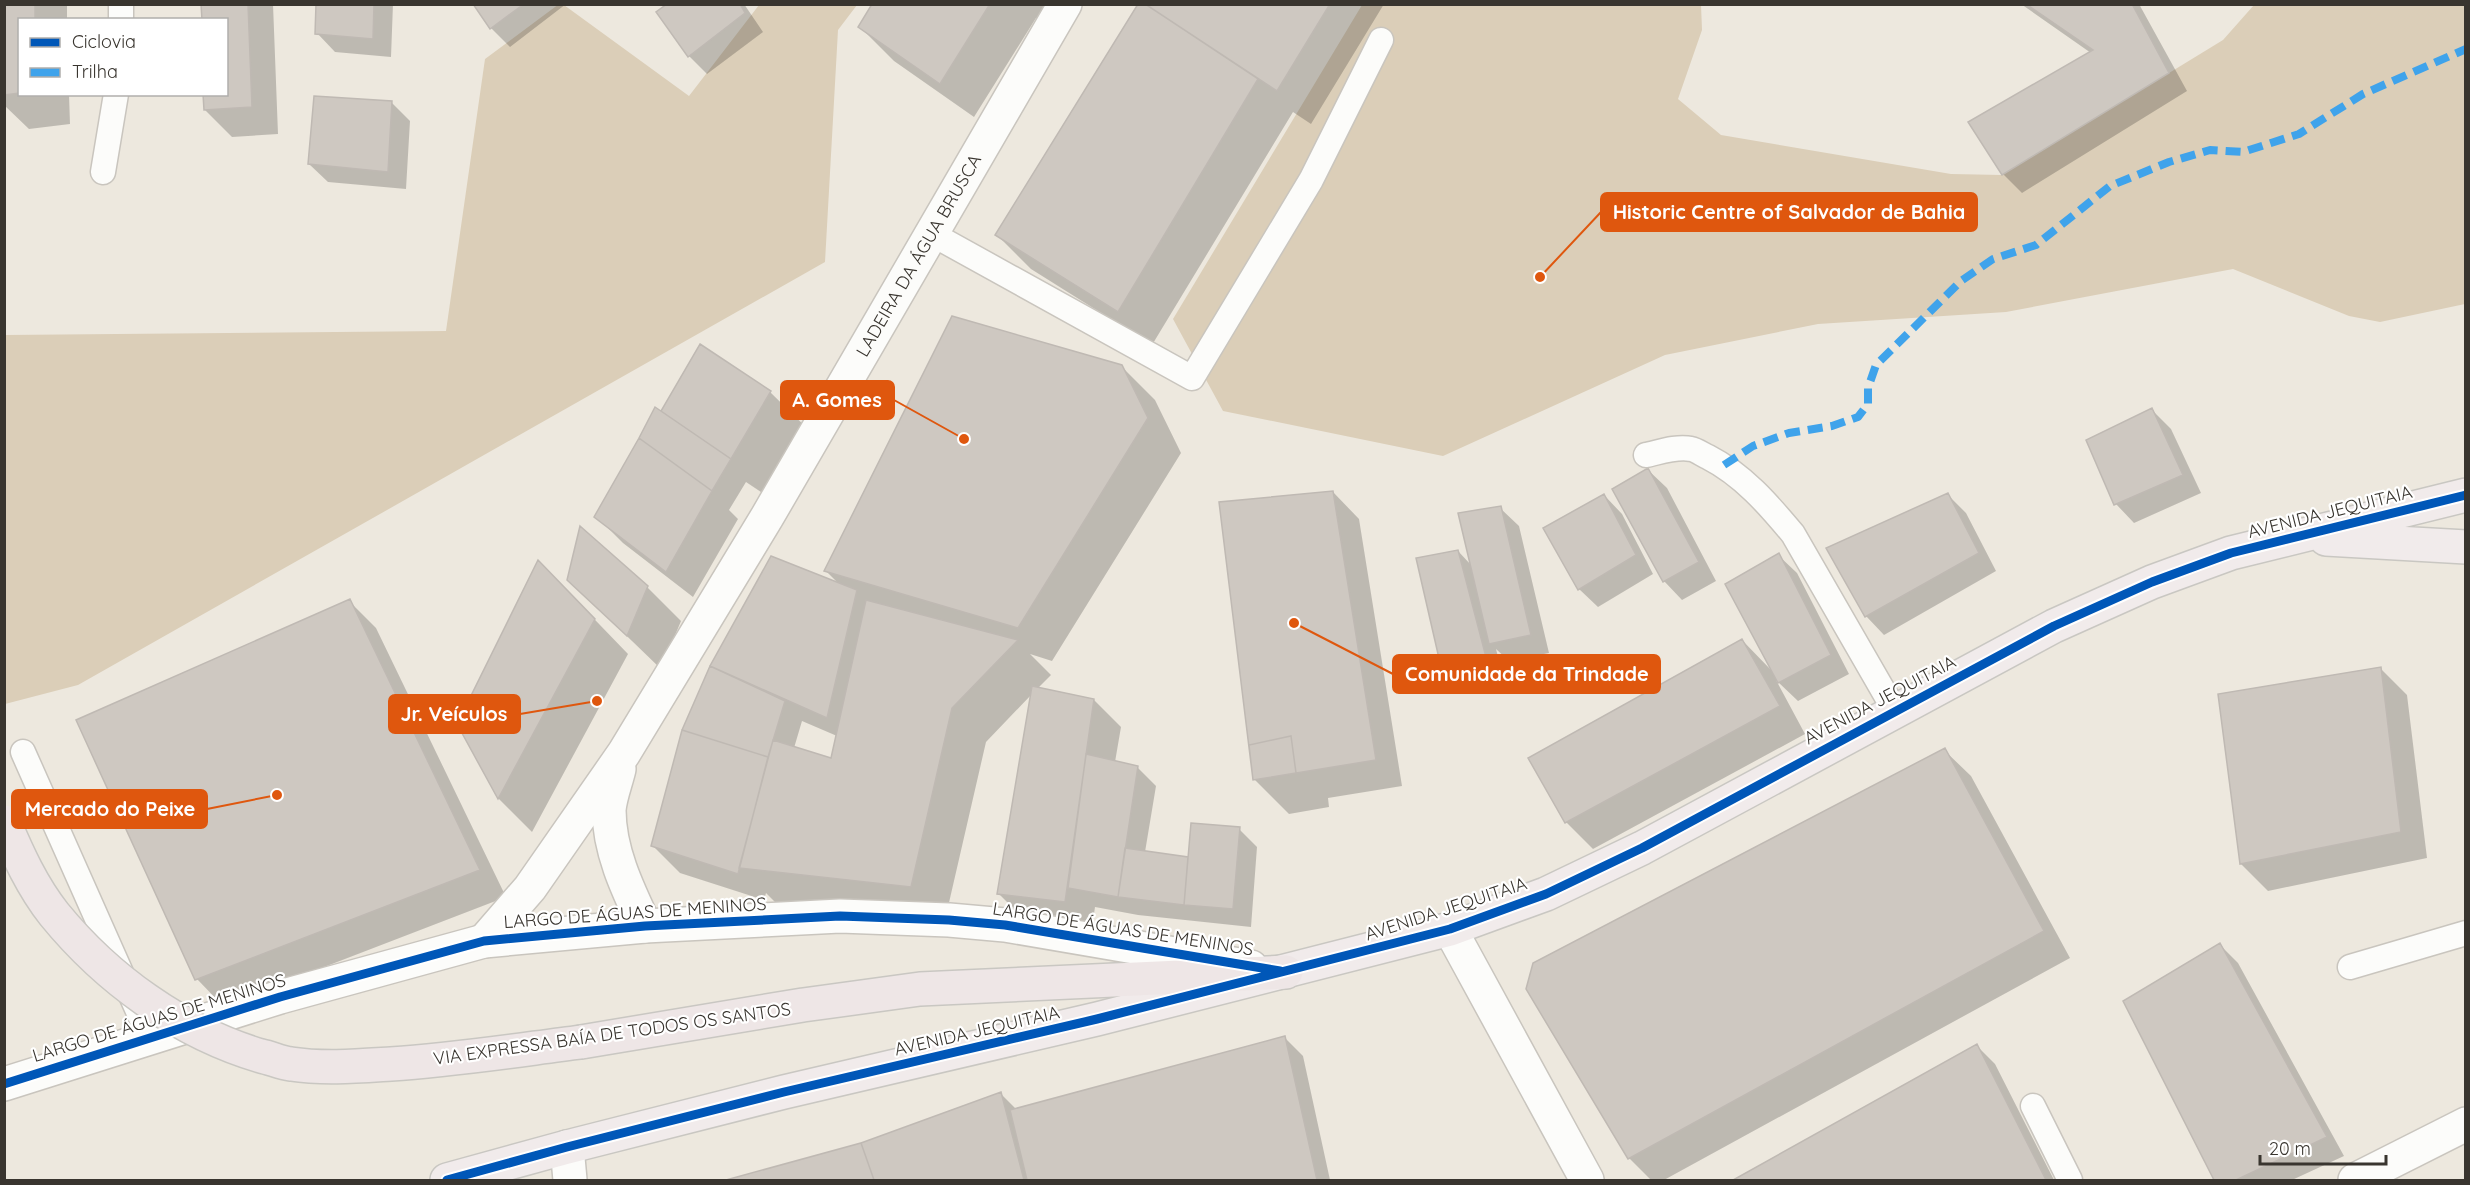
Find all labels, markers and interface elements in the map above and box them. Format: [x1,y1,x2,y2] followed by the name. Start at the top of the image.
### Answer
[18,18,228,96] legend
[72,30,136,53] text: Ciclovia
[72,60,118,83] text: Trilha
[851,150,986,361] street label: LADEIRA DA ÁGUA BRUSCA
[1601,193,1977,231] callout: Historic Centre of Salvador de Bahia
[1613,199,1965,224] text: Historic Centre of Salvador de Bahia
[781,381,894,419] callout: A. Gomes
[792,387,882,412] text: A. Gomes
[2245,480,2415,543] street label: AVENIDA JEQUITAIA
[1800,650,1960,749] street label: AVENIDA JEQUITAIA
[1393,655,1660,693] callout: Comunidade da Trindade
[1405,661,1649,686] text: Comunidade da Trindade
[389,695,520,733] callout: Jr. Veículos
[401,701,507,726] text: Jr. Veículos
[12,790,207,828] callout: Mercado do Peixe
[25,796,195,821] text: Mercado do Peixe
[1362,871,1530,946] street label: AVENIDA JEQUITAIA
[503,892,767,933] street label: LARGO DE ÁGUAS DE MENINOS
[991,897,1255,960] street label: LARGO DE ÁGUAS DE MENINOS
[29,968,288,1067] street label: LARGO DE ÁGUAS DE MENINOS
[432,997,792,1070] street label: VIA EXPRESSA BAÍA DE TODOS OS SANTOS
[892,1000,1062,1061] street label: AVENIDA JEQUITAIA
[2260,1128,2386,1166] scale bar
[2269,1137,2311,1160] text: 20 m

